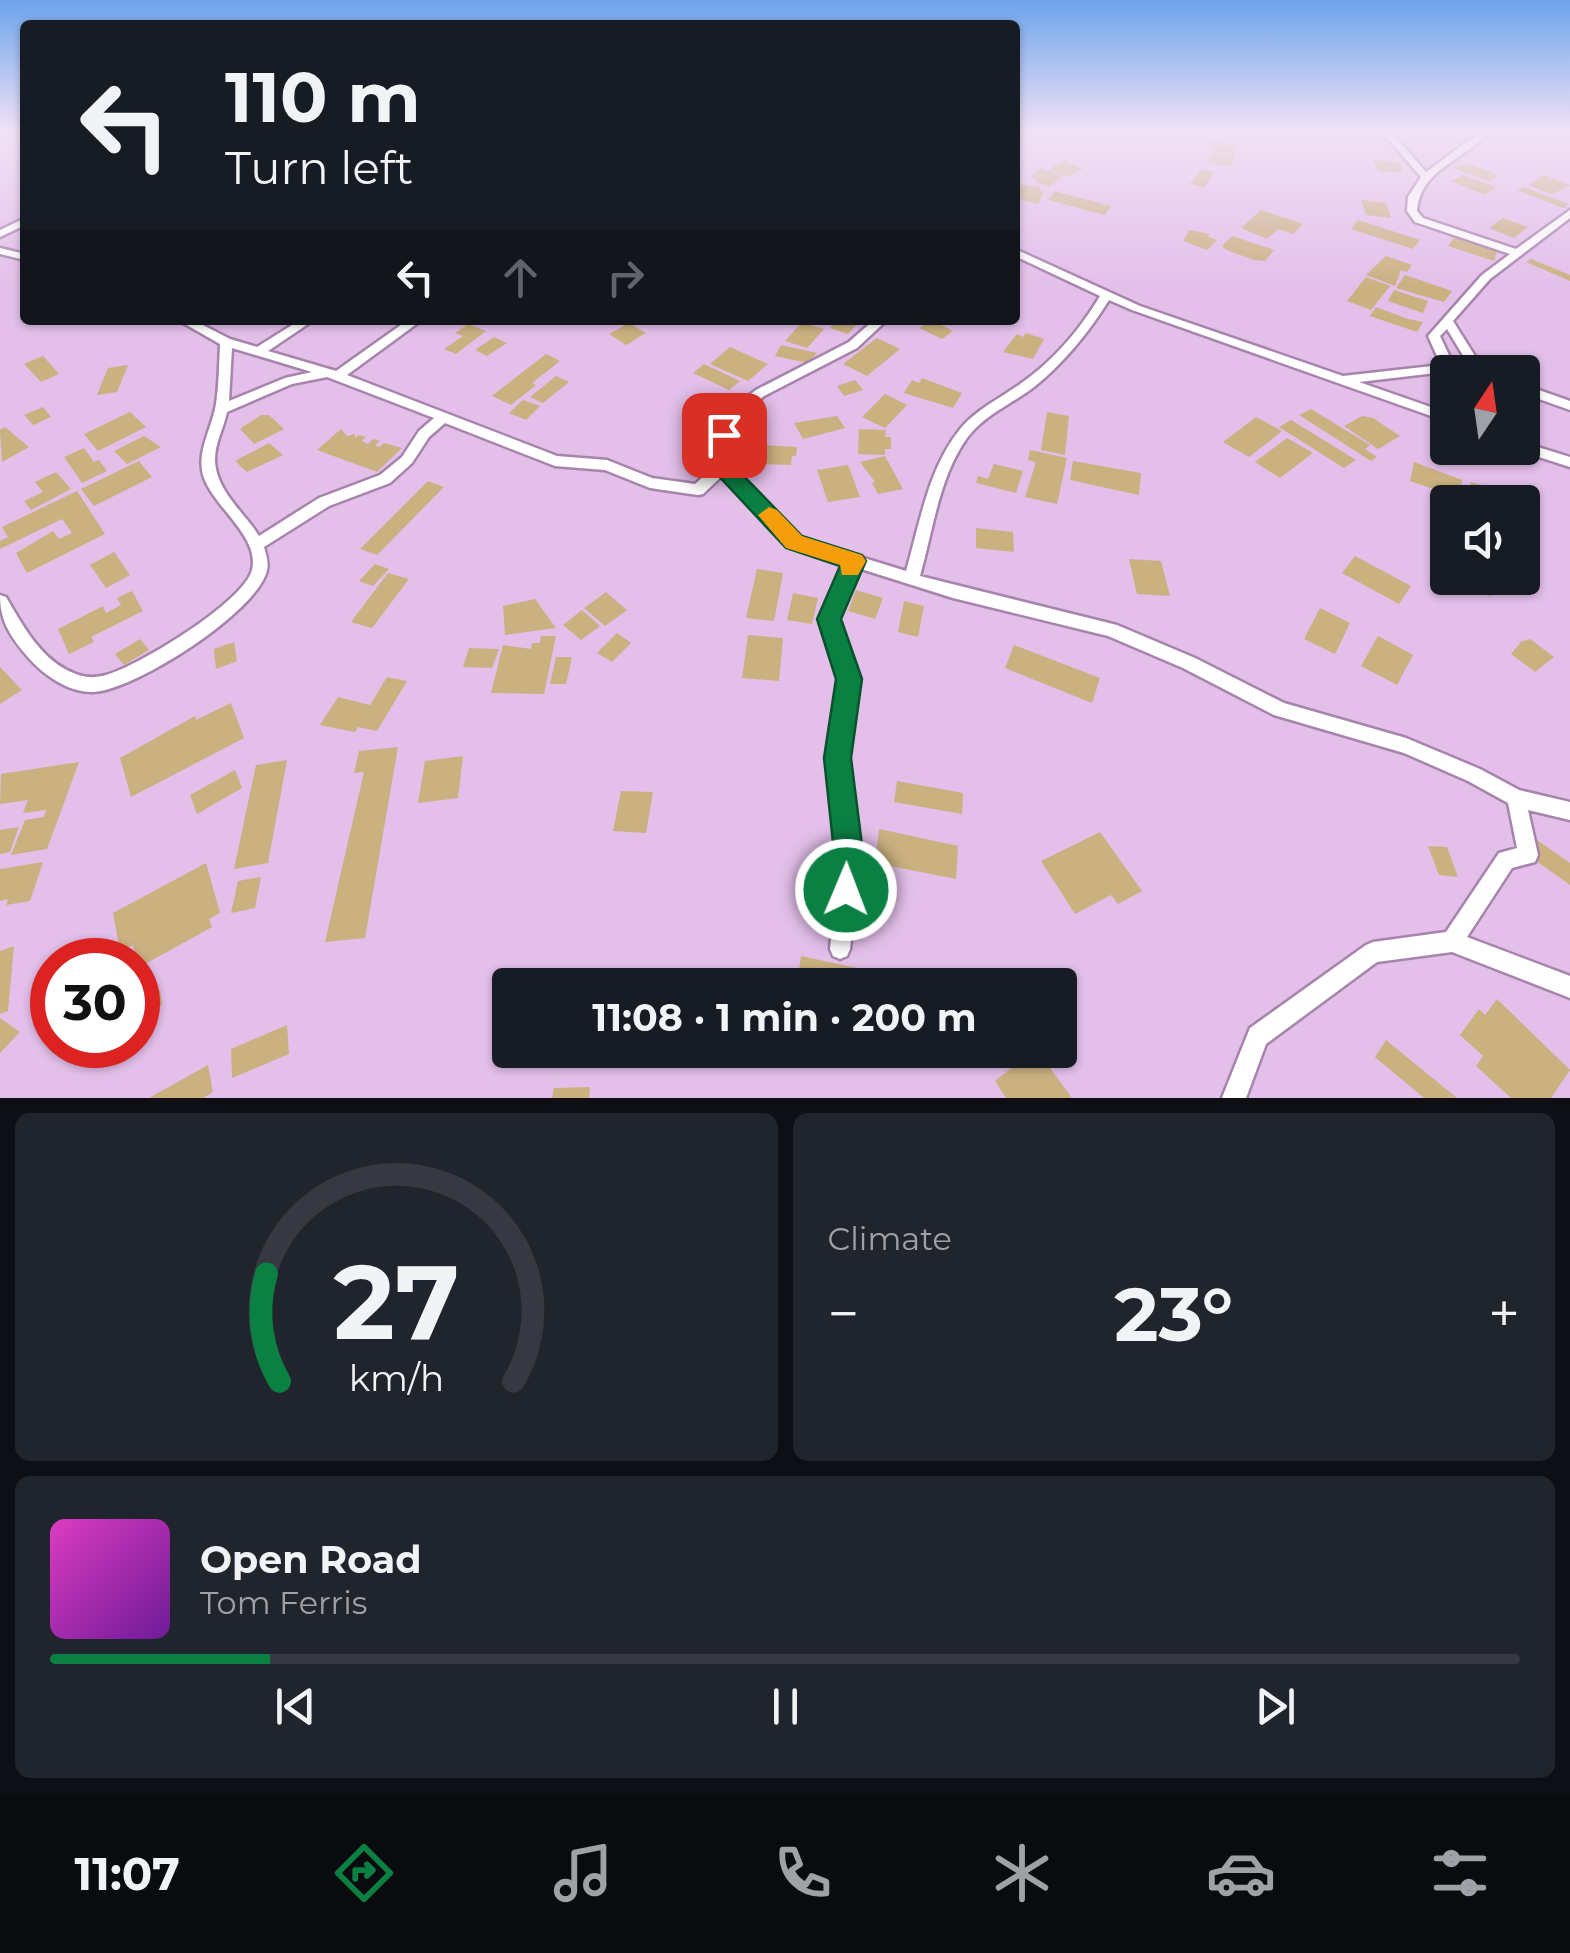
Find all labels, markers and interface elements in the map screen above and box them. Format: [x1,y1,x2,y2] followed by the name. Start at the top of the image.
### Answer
[225,54,421,140] text: 110 m
[60,60,190,190] icon: left
[225,140,413,195] text: Turn left
[388,250,443,305] icon: left
[493,250,548,305] icon: ahead
[598,250,653,305] icon: right
[1430,355,1540,465] north arrow
[1430,355,1540,595] map controls
[682,393,767,478] pin
[697,408,752,463] icon: arrive
[1430,485,1540,595] button: sound
[794,838,898,942] position arrow
[30,938,160,1068] speed limit sign: 30
[592,994,977,1041] text: 11:08 · 1 min · 200 m
[828,1219,952,1258] text: Climate
[333,1238,459,1365] text: 27
[1114,1268,1233,1360] text: 23°
[828,1280,859,1347] text: −
[1488,1280,1520,1347] text: +
[349,1356,444,1400] text: km/h
[200,1536,422,1583] text: Open Road
[200,1583,367,1622] text: Tom Ferris
[268,1679,323,1734] icon: previous
[758,1679,813,1734] icon: pause
[1248,1679,1303,1734] icon: next
[329,1838,399,1908] icon: directions
[548,1838,618,1908] icon: music
[768,1838,838,1908] icon: phone
[987,1838,1057,1908] icon: climate
[1206,1838,1276,1908] icon: car
[1425,1838,1495,1908] icon: filters
[75,1846,180,1901] text: 11:07

